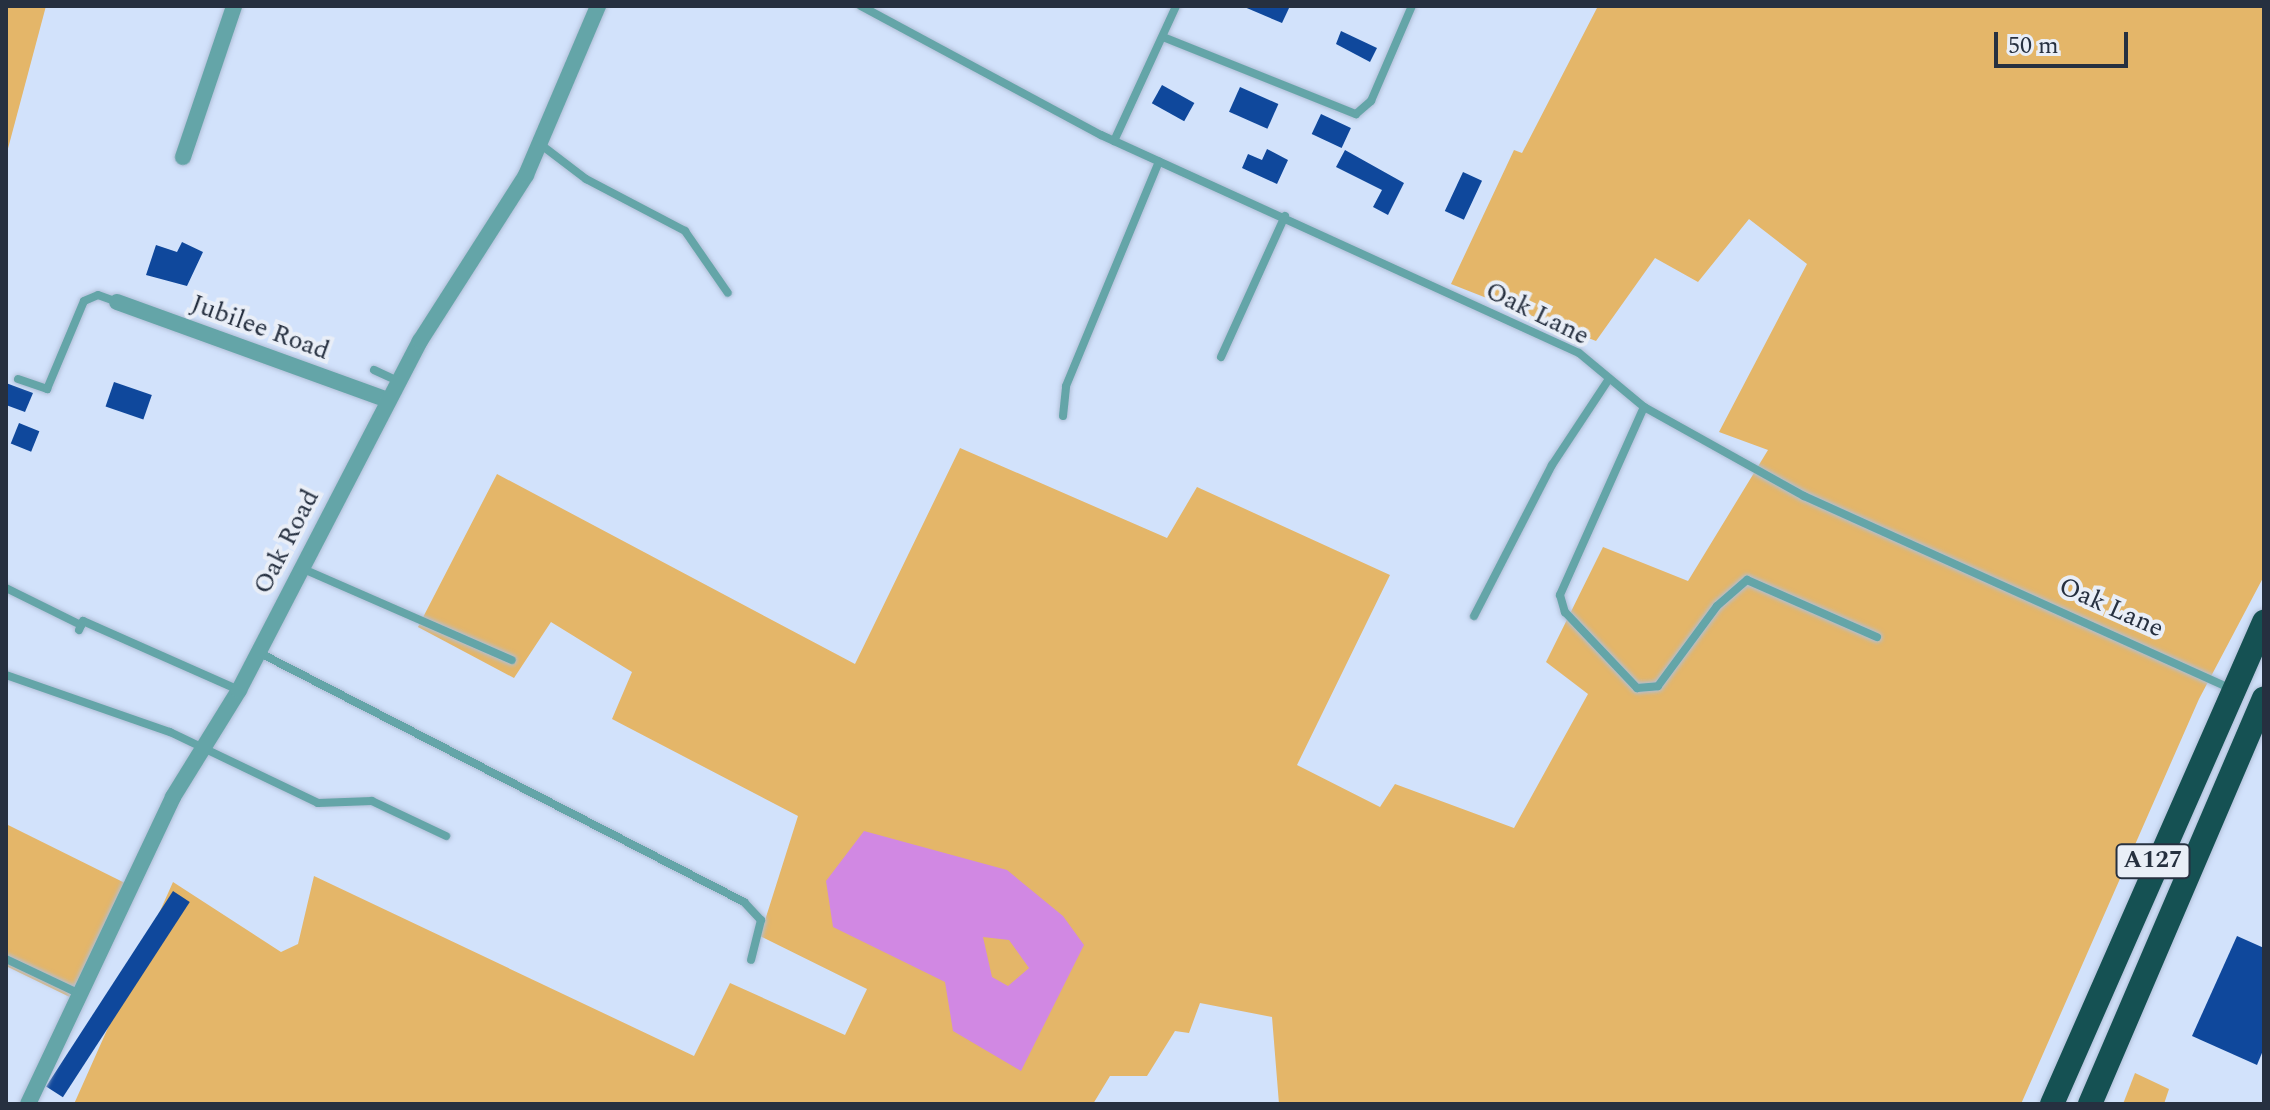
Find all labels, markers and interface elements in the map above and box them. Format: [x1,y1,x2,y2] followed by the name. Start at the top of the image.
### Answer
[1998,16,2132,66] scale bar
[2008,28,2059,64] text: 50 m
[1480,276,1594,352] street label: Oak Lane
[186,289,334,367] street label: Jubilee Road
[247,484,327,600] street label: Oak Road
[2054,571,2168,645] street label: Oak Lane
[2115,841,2191,881] road number: A127

